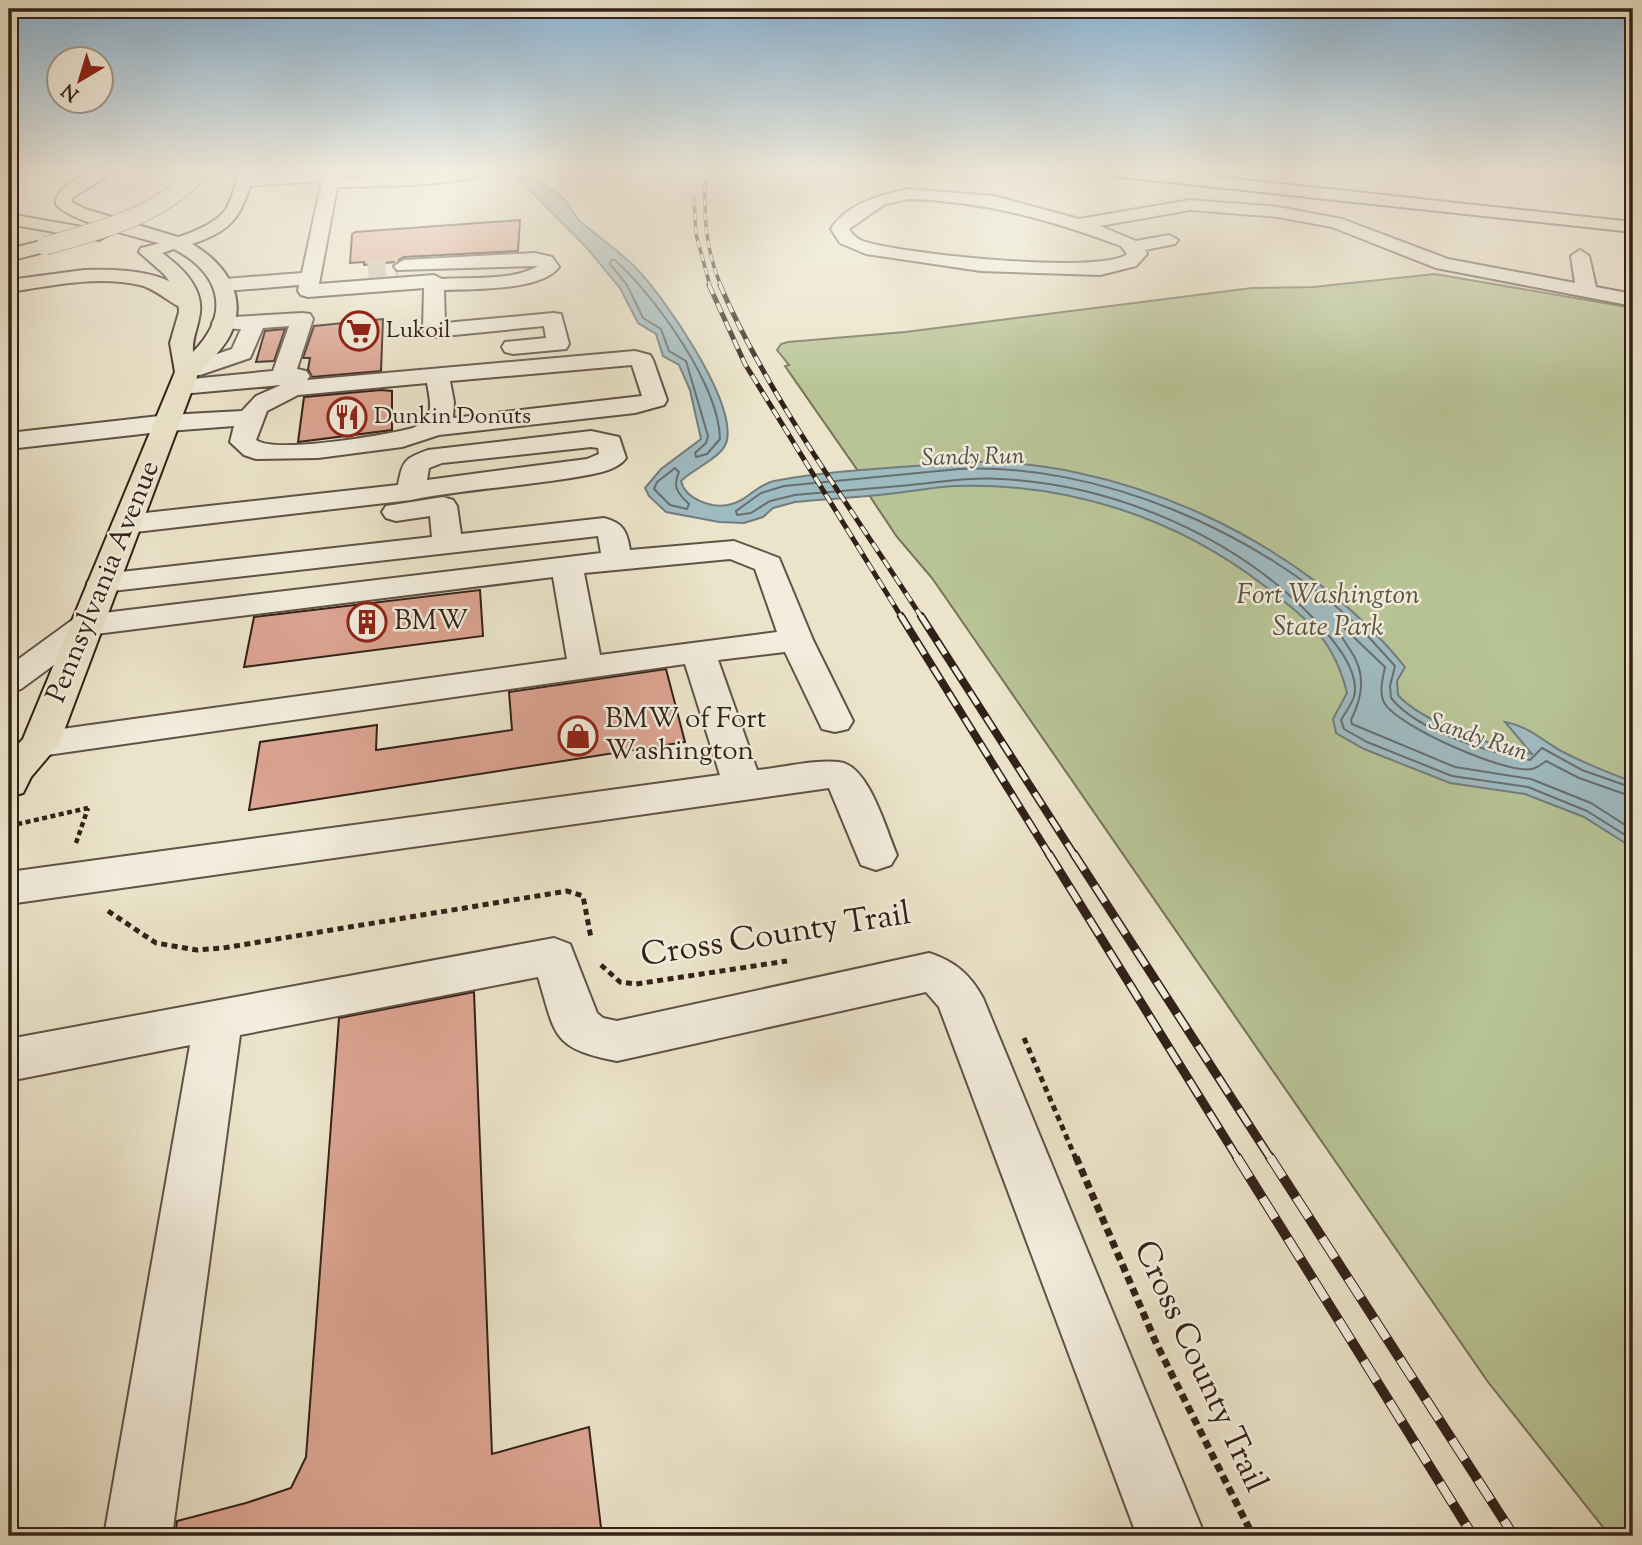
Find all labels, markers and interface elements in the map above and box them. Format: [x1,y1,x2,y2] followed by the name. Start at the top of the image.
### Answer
[46,46,116,116] north arrow
[57,76,85,107] text: N
[338,310,380,352] supermarket icon: Lukoil
[386,315,451,348] place label: Lukoil
[326,396,368,438] restaurant icon: Dunkin Donuts
[374,401,531,434] place label: Dunkin Donuts
[921,440,1025,476] water label: Sandy Run
[37,455,171,709] street label: Pennsylvania Avenue
[1236,576,1420,648] park label: Fort Washington State Park
[346,601,388,643] building icon: BMW
[394,602,468,642] place label: BMW
[605,700,767,772] place label: BMW of Fort Washington
[1424,705,1532,771] water label: Sandy Run
[557,715,599,757] shop icon: BMW of Fort Washington
[638,891,914,981] street label: Cross County Trail
[1120,1233,1278,1501] street label: Cross County Trail

